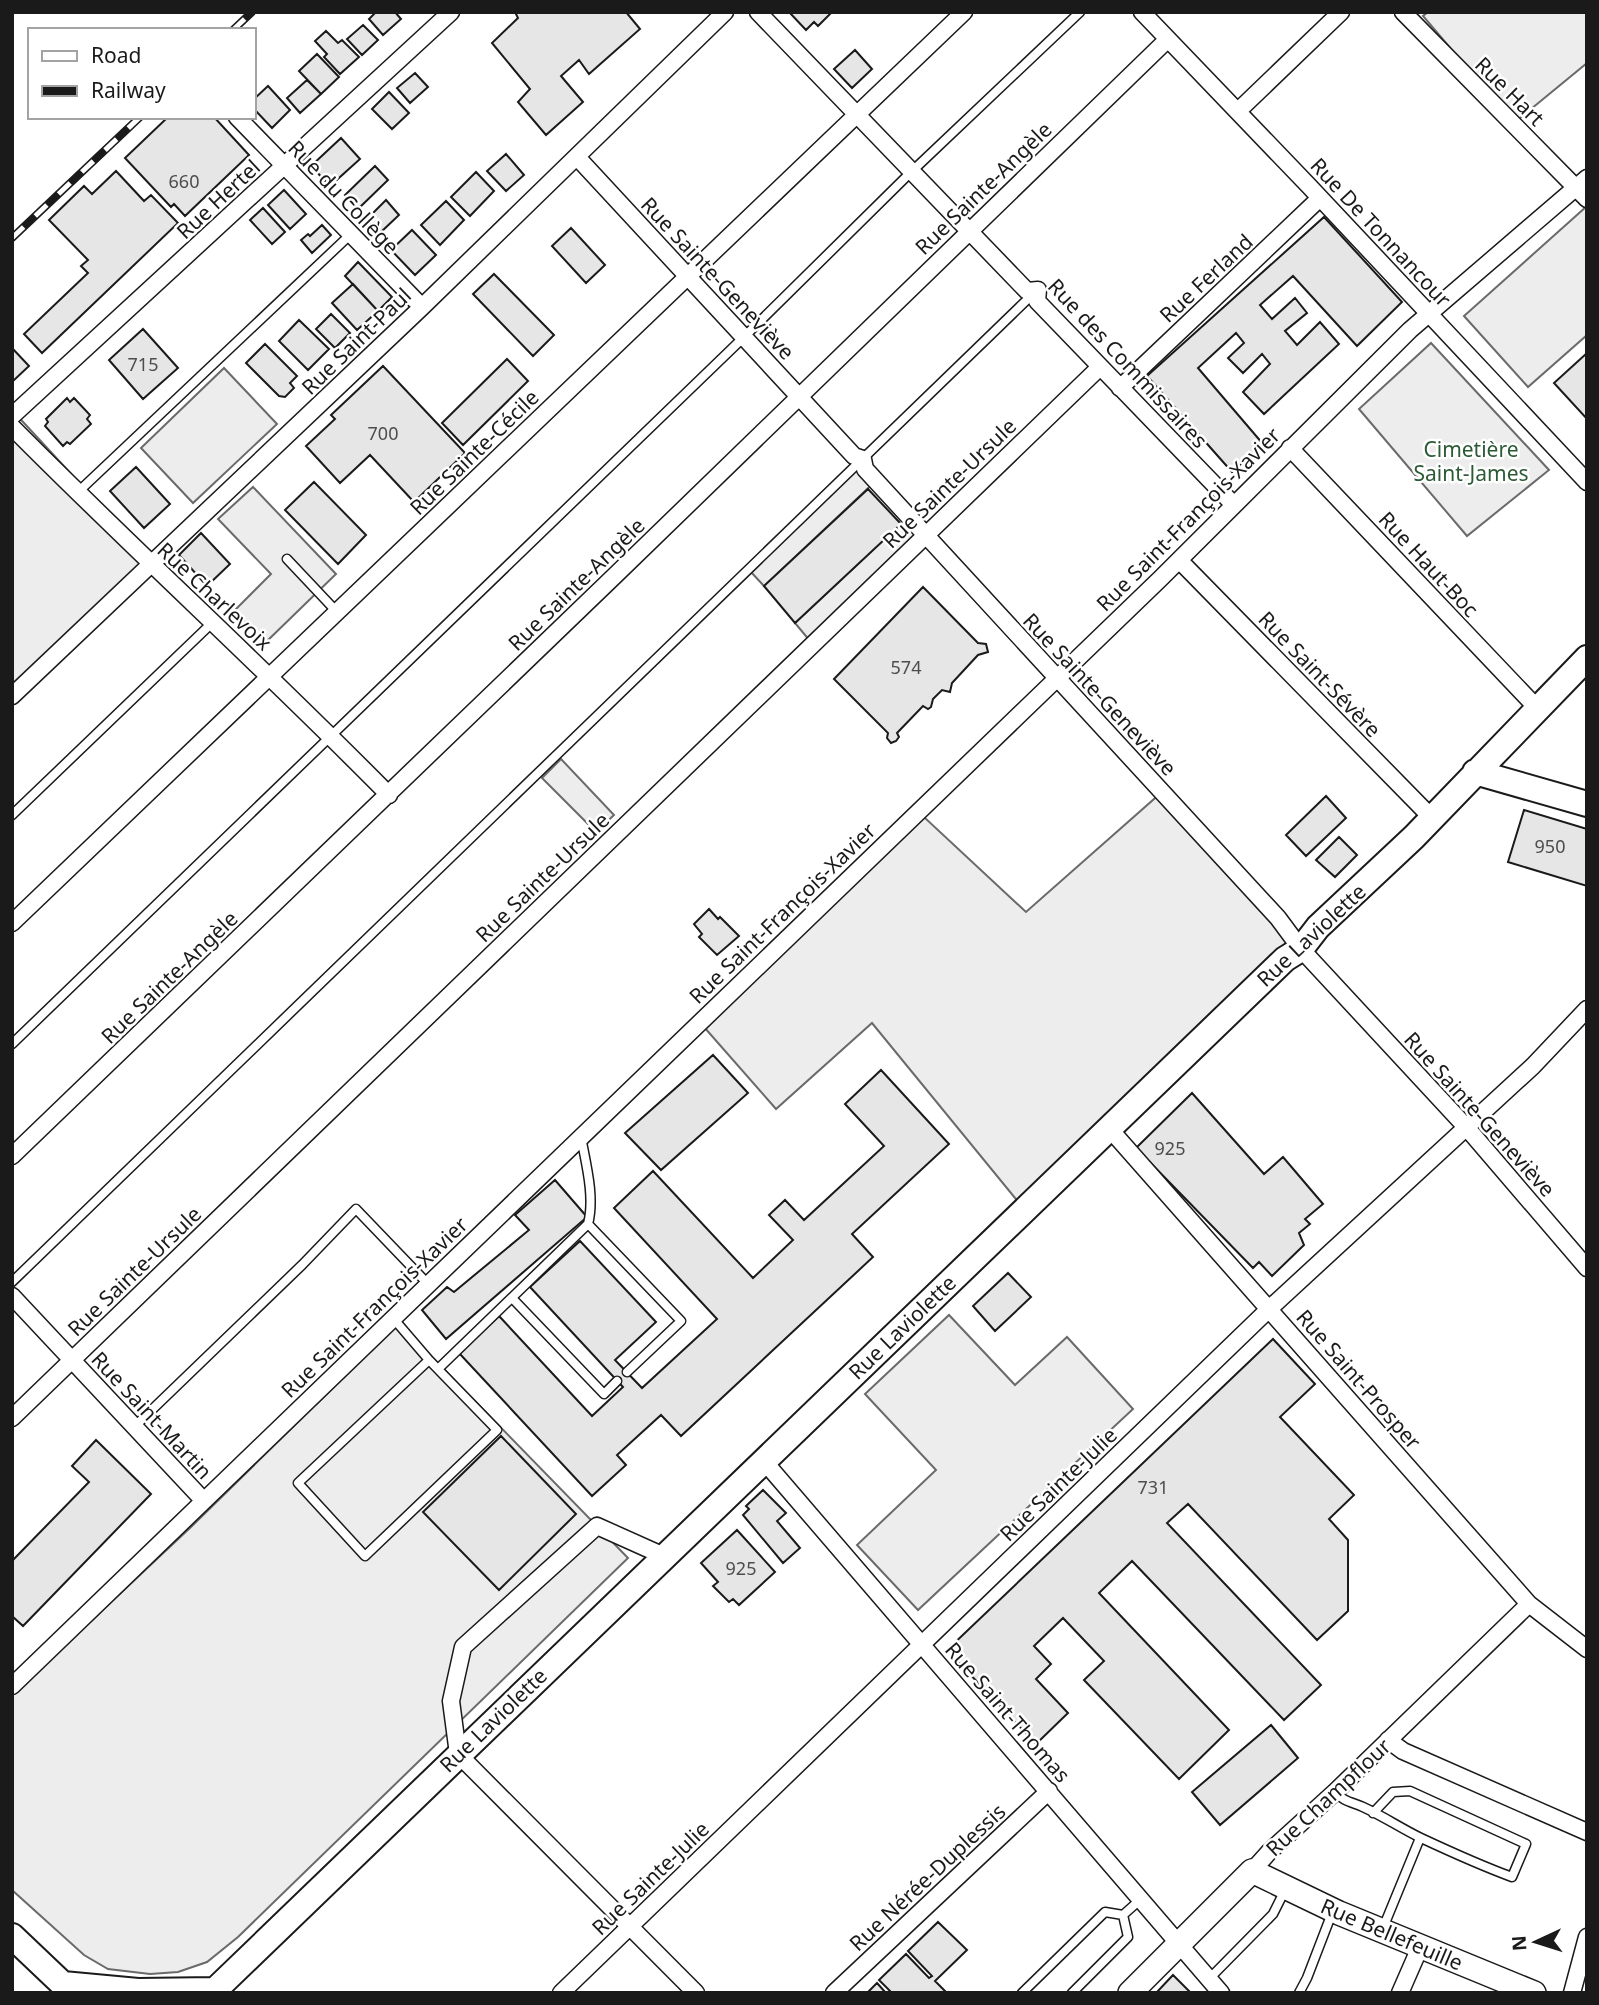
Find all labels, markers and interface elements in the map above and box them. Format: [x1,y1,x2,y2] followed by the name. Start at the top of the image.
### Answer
[28,28,256,119] legend
[91,41,141,69] text: Road
[1469,50,1551,132] street label: Rue Hart
[91,76,166,104] text: Railway
[909,116,1057,260] street label: Rue Sainte-Angèle
[282,134,406,260] street label: Rue du Collège
[1305,151,1458,313] street label: Rue De Tonnancour
[170,153,266,245] street label: Rue Hertel
[169,169,199,193] house number: 660
[635,191,801,365] street label: Rue Sainte-Geneviève
[1153,228,1259,328] street label: Rue Ferland
[1042,272,1214,454] street label: Rue des Commissaires
[295,282,417,400] street label: Rue Saint-Paul
[128,352,158,376] house number: 715
[403,383,545,521] street label: Rue Sainte-Cécile
[876,412,1022,554] street label: Rue Sainte-Ursule
[368,421,398,445] house number: 700
[1090,421,1286,617] street label: Rue Saint-François-Xavier
[1413,435,1529,487] park label: Cimetière Saint-James
[1373,505,1485,623] street label: Rue Haut-Boc
[502,512,650,656] street label: Rue Sainte-Angèle
[152,536,278,656] street label: Rue Charlevoix
[1253,605,1387,743] street label: Rue Saint-Sévère
[1017,607,1183,781] street label: Rue Sainte-Geneviève
[891,655,921,679] house number: 574
[469,806,615,948] street label: Rue Sainte-Ursule
[683,816,882,1010] street label: Rue Saint-François-Xavier
[1535,834,1565,858] house number: 950
[1251,877,1371,993] street label: Rue Laviolette
[95,905,243,1049] street label: Rue Sainte-Angèle
[1398,1026,1562,1202] street label: Rue Sainte-Geneviève
[1155,1136,1185,1160] house number: 925
[61,1200,207,1342] street label: Rue Sainte-Ursule
[275,1210,474,1404] street label: Rue Saint-François-Xavier
[842,1269,962,1385] street label: Rue Laviolette
[1291,1303,1428,1455] street label: Rue Saint-Prosper
[86,1345,218,1485] street label: Rue Saint-Martin
[993,1421,1123,1547] street label: Rue Sainte-Julie
[1138,1475,1168,1499] house number: 731
[726,1556,756,1580] house number: 925
[939,1636,1077,1788] street label: Rue Saint-Thomas
[433,1662,553,1778] street label: Rue Laviolette
[1260,1732,1397,1862] street label: Rue Champflour
[843,1797,1011,1957] street label: Rue Nérée-Duplessis
[585,1815,715,1941] street label: Rue Sainte-Julie
[1317,1891,1467,1977] street label: Rue Bellefeuille
[1501,1907,1571,1977] north arrow
[1506,1935,1533,1952] text: N

